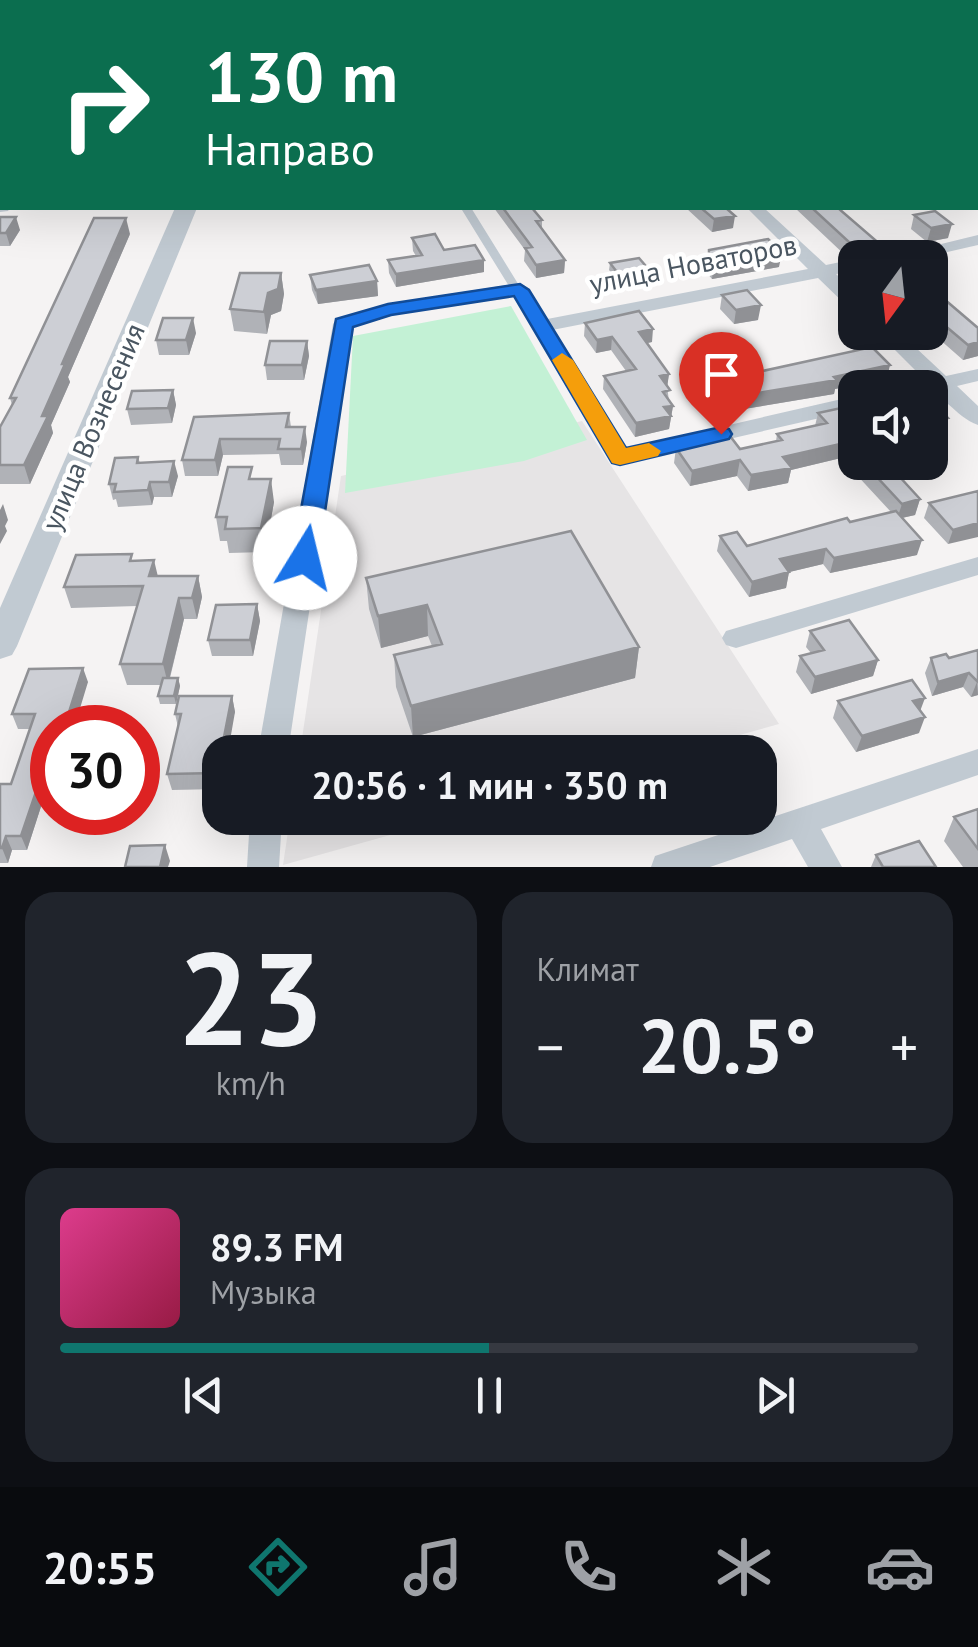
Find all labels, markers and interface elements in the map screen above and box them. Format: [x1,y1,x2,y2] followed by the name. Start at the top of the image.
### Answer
[205,31,398,121] text: 130 m
[40,40,170,170] icon: right
[205,119,375,177] text: Направо
[586,225,800,302] street label: улица Новаторов
[838,240,948,350] north arrow
[838,240,948,480] map controls
[32,318,153,536] street label: улица Вознесения
[679,332,764,435] pin
[694,347,749,402] icon: arrive
[838,370,948,480] button: sound
[253,506,357,610] position arrow
[30,705,160,835] speed limit sign: 30
[311,760,668,809] text: 20:56 · 1 мин · 350 m
[177,913,324,1081] text: 23
[537,948,639,990] text: Климат
[638,997,817,1094] text: 20.5°
[537,1011,564,1082] text: −
[890,1011,918,1082] text: +
[216,1062,286,1104] text: km/h
[210,1222,343,1271] text: 89.3 FM
[210,1271,317,1313] text: Музыка
[176,1368,231,1423] icon: previous
[462,1368,517,1423] icon: pause
[748,1368,803,1423] icon: next
[243,1532,313,1602] icon: directions
[398,1532,468,1602] icon: music
[554,1532,624,1602] icon: phone
[709,1532,779,1602] icon: climate
[865,1532,935,1602] icon: car
[43,1538,157,1596] text: 20:55

